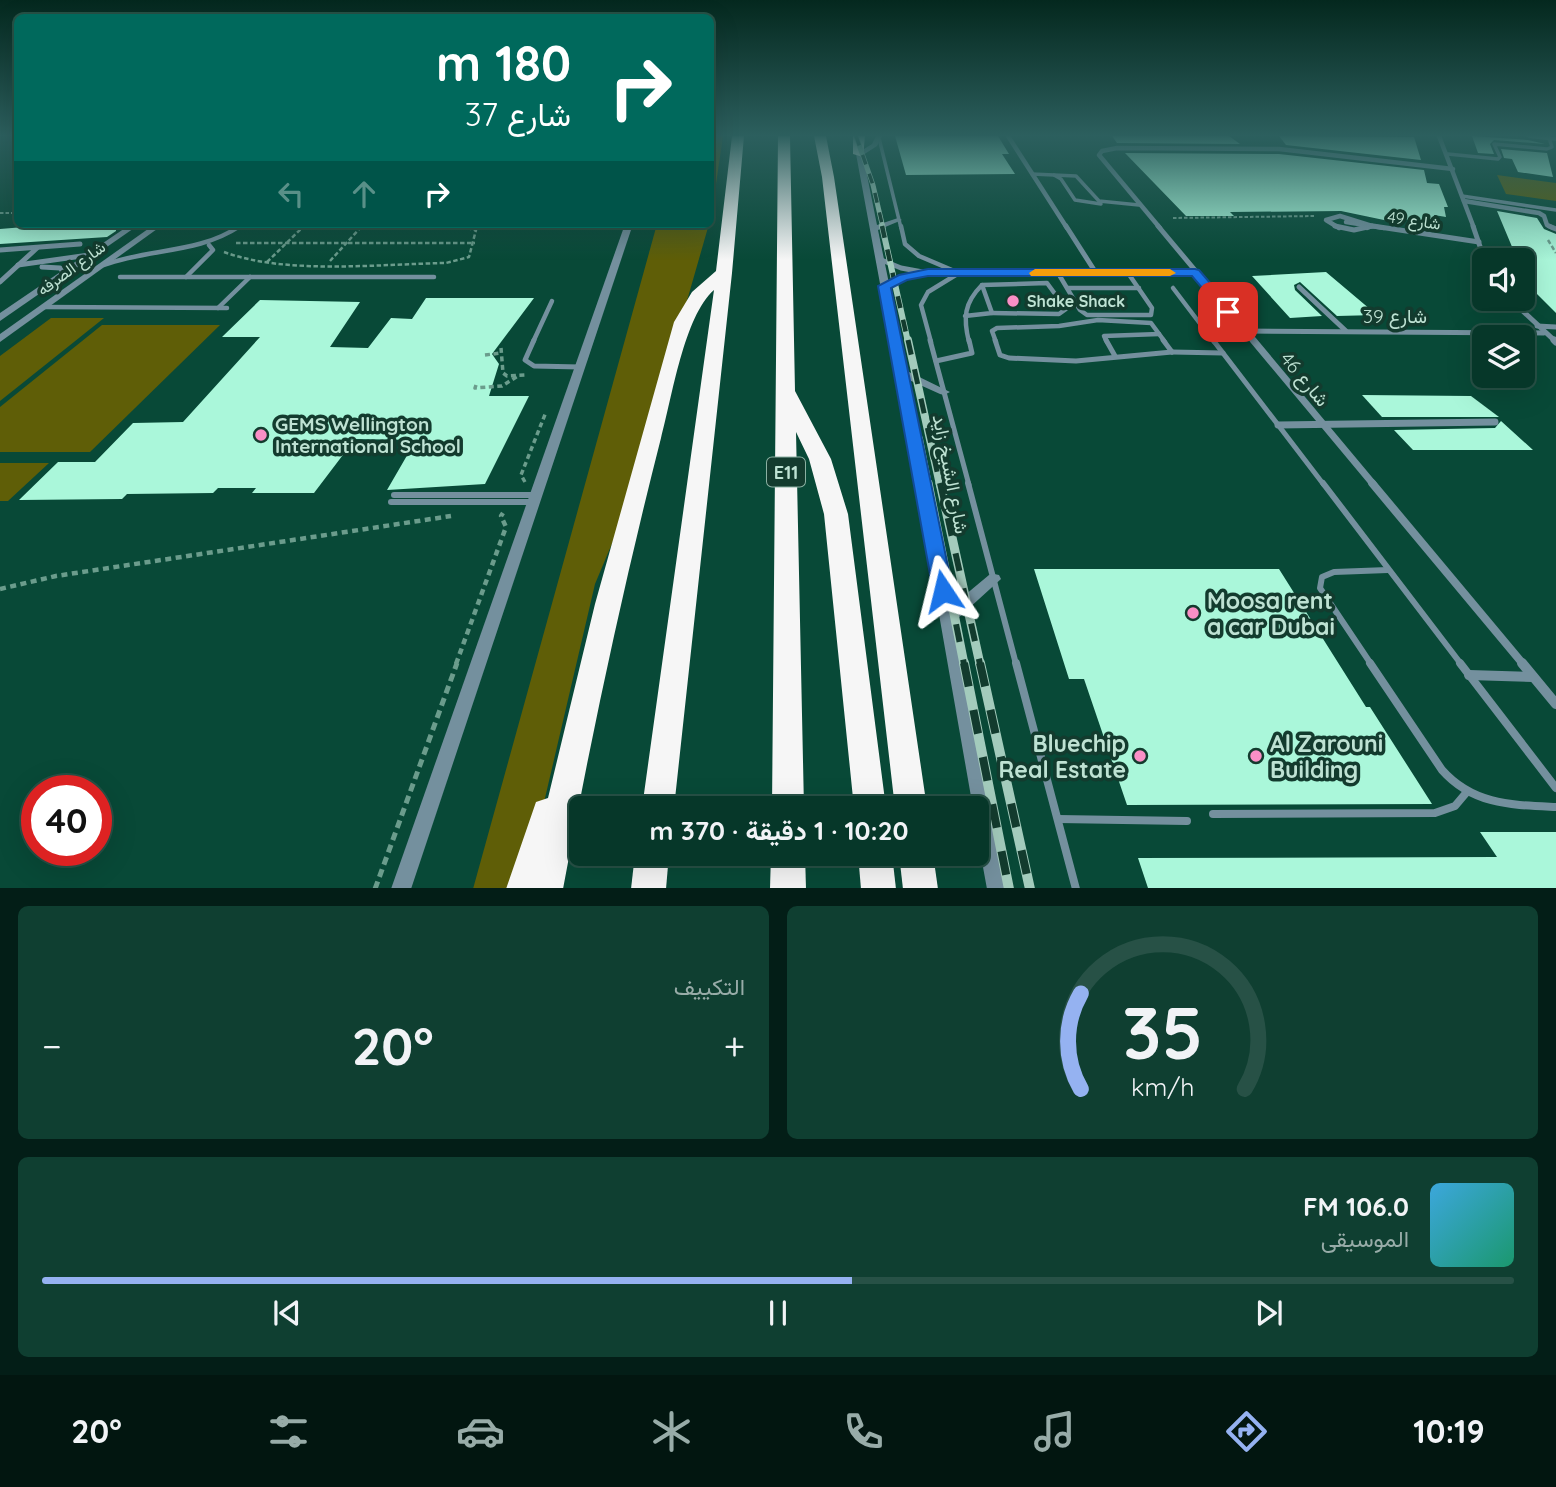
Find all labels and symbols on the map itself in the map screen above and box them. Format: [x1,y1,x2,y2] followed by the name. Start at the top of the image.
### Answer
[1386,206,1442,236] street label: شارع 49
[33,237,110,301] street label: شارع الصرفه
[1198,282,1258,342] pin
[1027,291,1125,311] place label: Shake Shack
[1005,293,1021,309] marker: Shake Shack
[1363,304,1427,329] street label: شارع 39
[1275,347,1335,412] street label: شارع 46
[275,412,461,458] place label: GEMS Wellington International School
[926,412,974,536] street label: شارع الشيخ زايد
[253,427,269,443] marker: GEMS Wellington International School
[767,458,805,486] road number: E11
[906,554,980,628] position arrow
[1207,586,1335,641] place label: Moosa rent a car Dubai
[1185,605,1201,621] marker: Moosa rent a car Dubai
[999,729,1126,784] place label: Bluechip Real Estate
[1270,729,1383,784] place label: Al Zarouni Building
[1132,748,1148,764] marker: Bluechip Real Estate
[1248,748,1264,764] marker: Al Zarouni Building
[21,775,112,866] speed limit sign: 40

